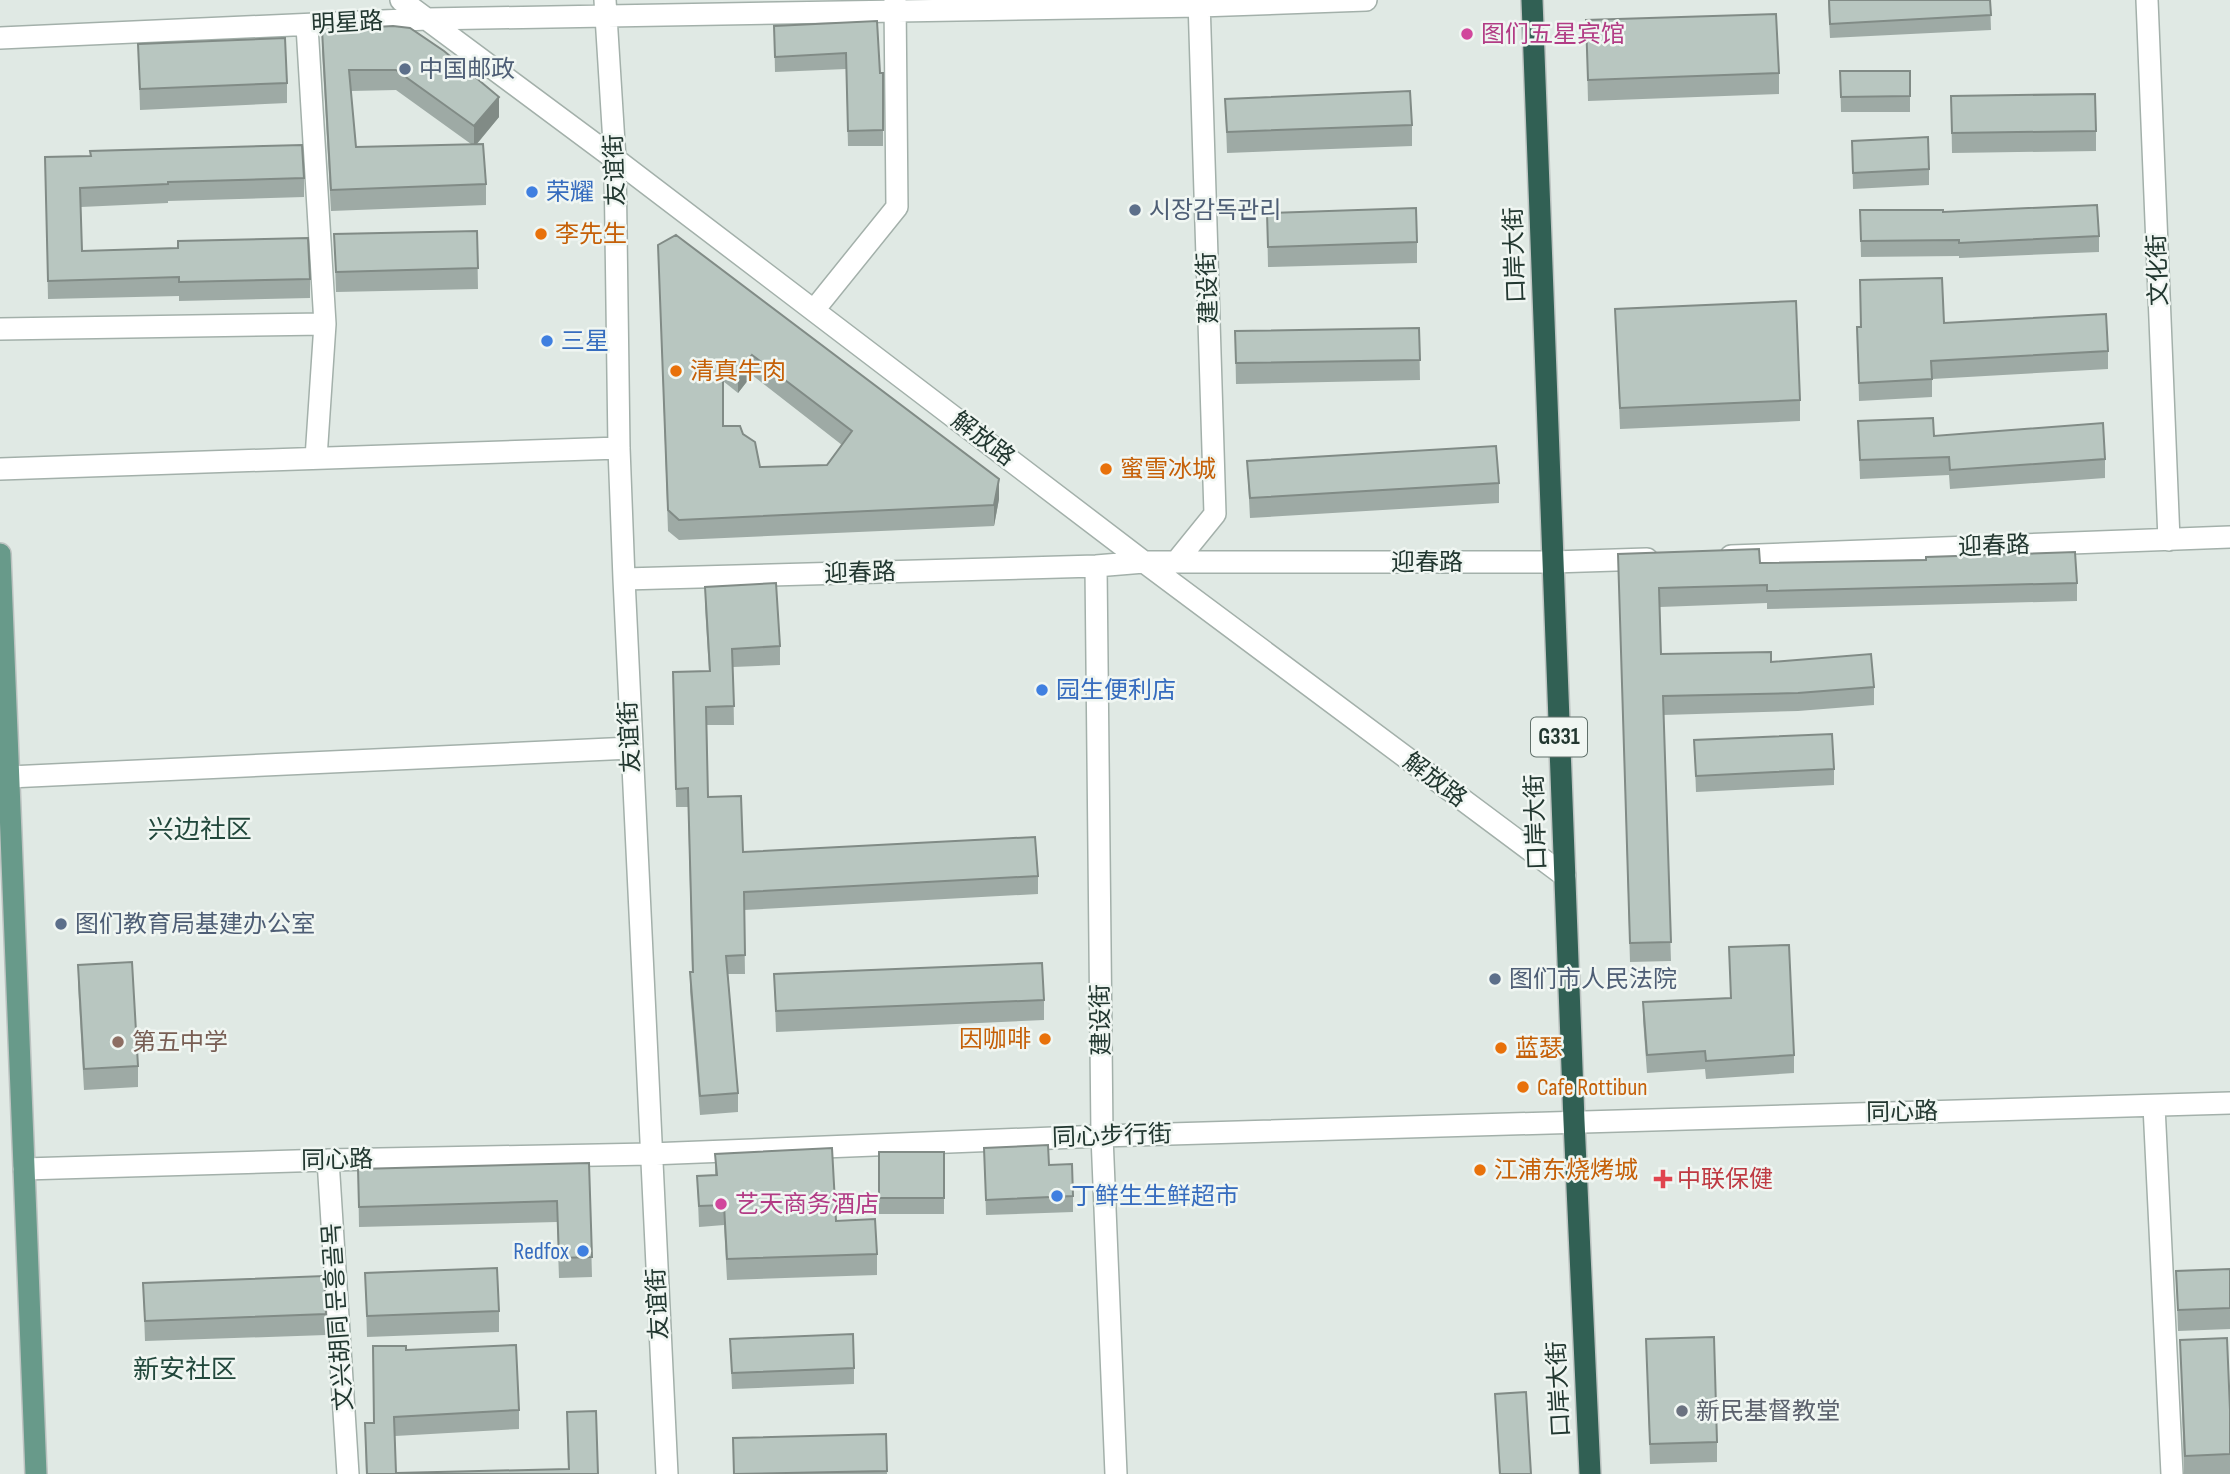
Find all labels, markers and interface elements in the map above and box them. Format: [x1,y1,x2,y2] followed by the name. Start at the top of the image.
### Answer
[310,7,384,39] street label: 明星路
[1481,20,1625,49] place label: 图们五星宾馆
[1459,26,1475,42] marker: 图们五星宾馆
[419,55,515,84] place label: 中国邮政
[397,61,413,77] marker: 中国邮政
[599,134,631,206] street label: 友谊街
[546,178,594,207] place label: 荣耀
[524,184,540,200] marker: 荣耀
[1149,196,1281,225] place label: 시장감독관리
[1127,202,1143,218] marker: 시장감독관리
[1499,207,1531,303] street label: 口岸大街
[555,220,627,249] place label: 李先生
[533,226,549,242] marker: 李先生
[2142,234,2174,306] street label: 文化街
[1192,252,1224,324] street label: 建设街
[561,327,609,356] place label: 三星
[539,333,555,349] marker: 三星
[690,357,786,386] place label: 清真牛肉
[668,363,684,379] marker: 清真牛肉
[946,406,1020,472] street label: 解放路
[1120,455,1216,484] place label: 蜜雪冰城
[1098,461,1114,477] marker: 蜜雪冰城
[1958,530,2030,562] street label: 迎春路
[1391,548,1463,577] street label: 迎春路
[824,557,896,589] street label: 迎春路
[1056,676,1176,705] place label: 园生便利店
[1034,682,1050,698] marker: 园生便利店
[614,700,646,774] street label: 友谊街
[1531,718,1587,757] road number: G331
[1398,747,1472,813] street label: 解放路
[1520,774,1552,870] street label: 口岸大街
[148,815,252,846] district label: 兴边社区
[75,910,315,939] place label: 图们教育局基建办公室
[53,916,69,932] marker: 图们教育局基建办公室
[1509,965,1677,994] place label: 图们市人民法院
[1487,971,1503,987] marker: 图们市人民法院
[1086,984,1116,1056] street label: 建设街
[959,1025,1031,1054] place label: 因咖啡
[132,1028,228,1057] place label: 第五中学
[1037,1031,1053,1047] marker: 因咖啡
[110,1034,126,1050] marker: 第五中学
[1515,1034,1563,1063] place label: 蓝瑟
[1493,1040,1509,1056] marker: 蓝瑟
[1537,1073,1647,1102] place label: Cafe Rottibun
[1515,1079,1531,1095] marker: Cafe Rottibun
[1866,1097,1938,1127] street label: 同心路
[1052,1119,1172,1153] street label: 同心步行街
[301,1145,373,1175] street label: 同心路
[1494,1156,1638,1185] place label: 江浦东烧烤城
[1472,1162,1488,1178] marker: 江浦东烧烤城
[1677,1165,1773,1194] place label: 中联保健
[1655,1171,1671,1187] marker: 中联保健
[1071,1182,1239,1211] place label: 丁鲜生生鲜超市
[1049,1188,1065,1204] marker: 丁鲜生生鲜超市
[735,1190,879,1219] place label: 艺天商务酒店
[713,1196,729,1212] marker: 艺天商务酒店
[317,1222,359,1412] street label: 文兴胡同 문흥골목
[513,1237,569,1266] place label: Redfox
[575,1243,591,1259] marker: Redfox
[642,1267,674,1341] street label: 友谊街
[1542,1340,1576,1438] street label: 口岸大街
[133,1355,237,1386] district label: 新安社区
[1696,1397,1840,1426] place label: 新民基督教堂
[1674,1403,1690,1419] marker: 新民基督教堂

